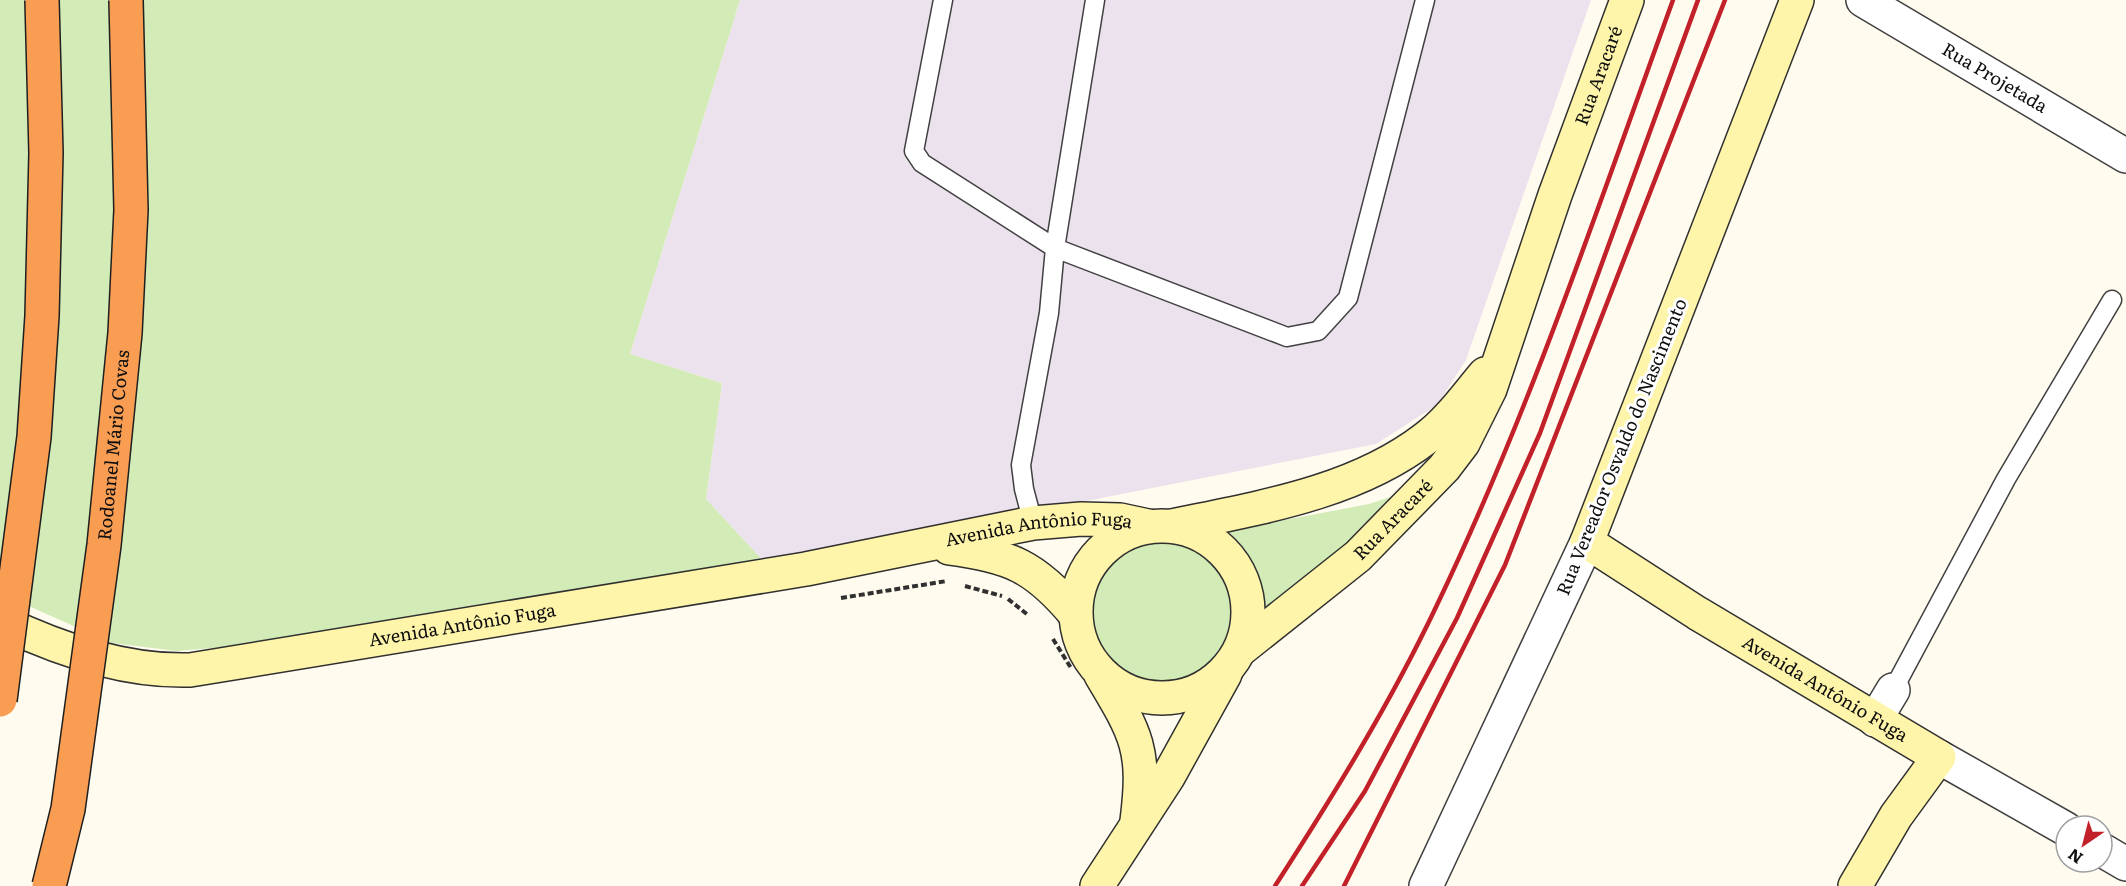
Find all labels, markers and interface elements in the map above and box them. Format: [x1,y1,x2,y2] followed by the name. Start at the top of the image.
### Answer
[1567,22,1628,129] street label: Rua Aracaré
[1937,35,2054,119] street label: Rua Projetada
[1549,294,1693,599] street label: Rua Vereador Osvaldo do Nascimento
[90,349,135,542] street label: Rodoanel Mário Covas
[1346,472,1438,565] street label: Rua Aracaré
[942,504,1136,553] street label: Avenida Antônio Fuga
[367,595,558,652] street label: Avenida Antônio Fuga
[1738,628,1914,748] street label: Avenida Antônio Fuga
[2054,814,2114,874] north arrow
[2062,843,2087,871] text: N

